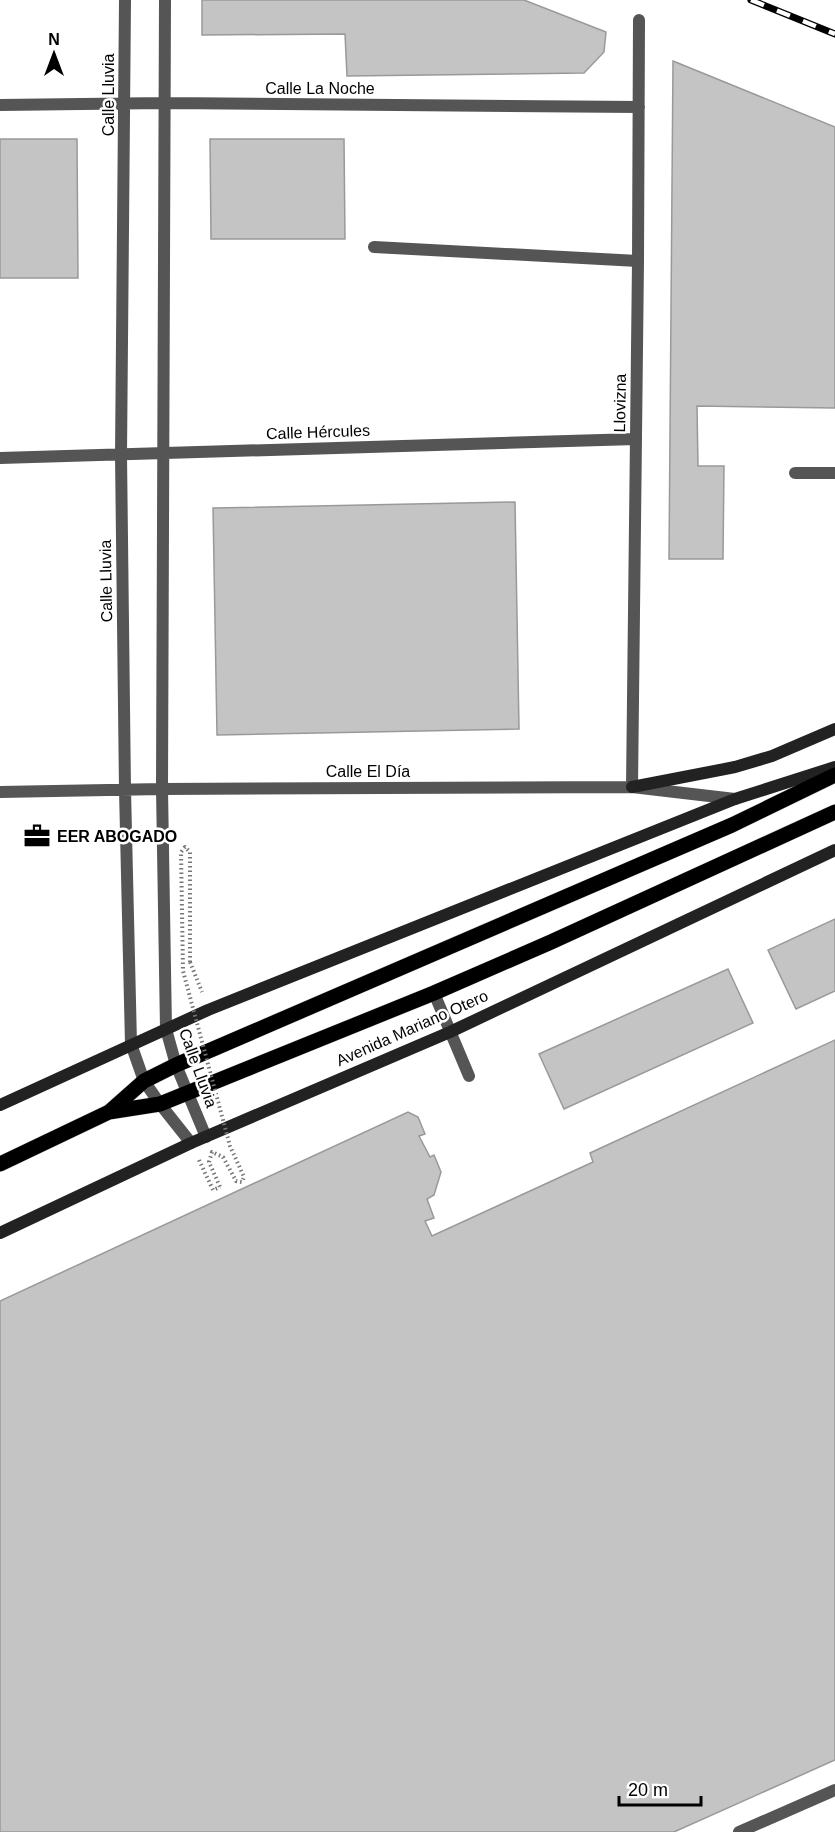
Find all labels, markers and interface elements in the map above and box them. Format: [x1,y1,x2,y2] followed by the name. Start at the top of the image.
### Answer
[24,24,84,84] north arrow
[48,31,60,48] text: N
[100,54,117,136] street label: Calle Lluvia
[265,80,375,97] street label: Calle La Noche
[611,373,629,432] street label: Llovizna
[266,422,370,442] street label: Calle Hércules
[97,539,115,623] street label: Calle Lluvia
[326,763,410,780] street label: Calle El Día
[22,821,52,851] office icon: EER ABOGADO
[57,828,177,845] place label: EER ABOGADO
[334,987,491,1069] street label: Avenida Mariano Otero
[176,1026,220,1110] street label: Calle Lluvia
[619,1769,702,1807] scale bar
[628,1780,668,1800] text: 20 m

